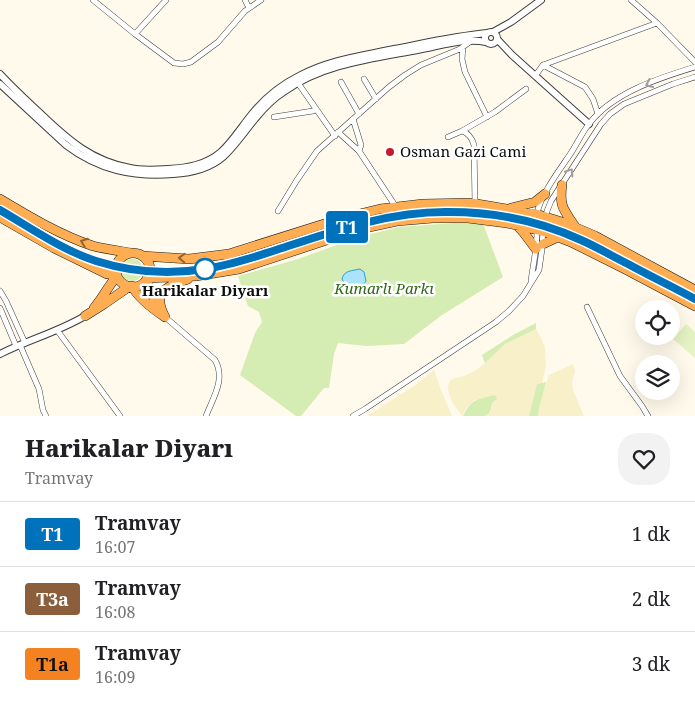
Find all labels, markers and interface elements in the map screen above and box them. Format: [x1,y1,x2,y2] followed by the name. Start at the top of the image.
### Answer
[645,77,654,88] one-way arrow
[400,141,526,161] place label: Osman Gazi Cami
[384,146,396,158] marker: Osman Gazi Cami
[564,168,574,177] one-way arrow
[324,211,370,243] line badge: T1
[336,215,358,239] text: T1
[80,238,89,248] one-way arrow
[178,253,186,264] one-way arrow
[194,258,216,280] marker: Harikalar Diyarı
[333,278,434,298] park label: Kumarlı Parkı
[142,280,269,300] place label: Harikalar Diyarı
[635,300,680,400] map controls
[635,300,680,345] button: locate
[635,355,680,400] button: layers
[25,431,233,464] text: Harikalar Diyarı
[618,433,670,485] button: heart
[25,467,93,489] text: Tramvay
[95,510,181,536] text: Tramvay
[632,521,670,547] text: 1 dk
[42,522,63,546] text: T1
[95,536,135,558] text: 16:07
[95,575,181,601] text: Tramvay
[632,586,670,612] text: 2 dk
[36,587,69,611] text: T3a
[95,601,135,623] text: 16:08
[95,640,181,666] text: Tramvay
[632,651,670,677] text: 3 dk
[36,652,69,676] text: T1a
[95,666,135,688] text: 16:09

